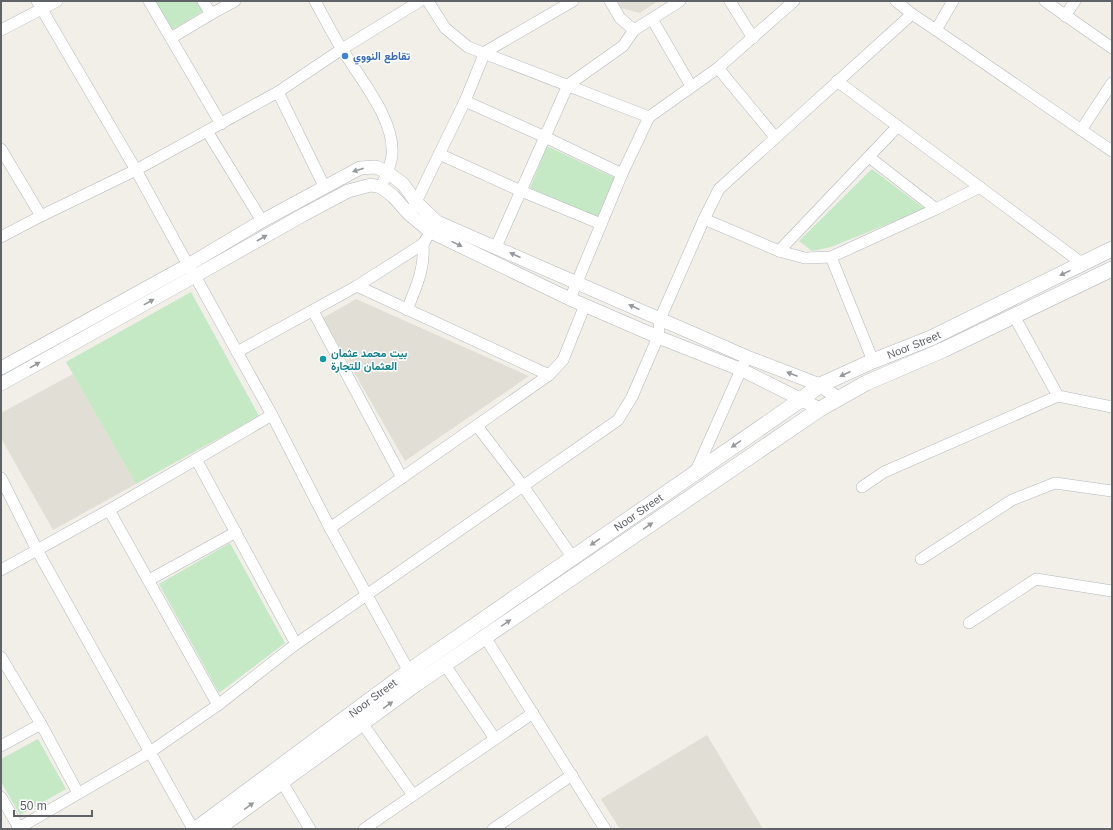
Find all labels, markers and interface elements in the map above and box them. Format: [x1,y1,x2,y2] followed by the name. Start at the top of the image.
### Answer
[353,50,410,65] place label: تقاطع النووي
[340,51,350,61] marker: تقاطع النووي
[352,167,364,173] one-way arrow
[256,234,268,241] one-way arrow
[451,241,462,247] one-way arrow
[509,252,520,258] one-way arrow
[1059,270,1070,276] one-way arrow
[143,299,155,305] one-way arrow
[627,304,639,310] one-way arrow
[885,328,942,361] street label: Noor Street
[331,347,407,373] place label: بيت محمد عثمان العثمان للتجارة
[318,354,328,364] marker: بيت محمد عثمان العثمان للتجارة
[29,362,41,368] one-way arrow
[786,371,798,377] one-way arrow
[838,371,850,377] one-way arrow
[731,440,741,448] one-way arrow
[612,491,665,533] street label: Noor Street
[643,522,654,530] one-way arrow
[590,538,600,546] one-way arrow
[501,619,511,627] one-way arrow
[346,676,399,720] street label: Noor Street
[382,701,393,709] one-way arrow
[14,792,92,818] scale bar
[20,799,47,813] text: 50 m
[243,802,254,810] one-way arrow

